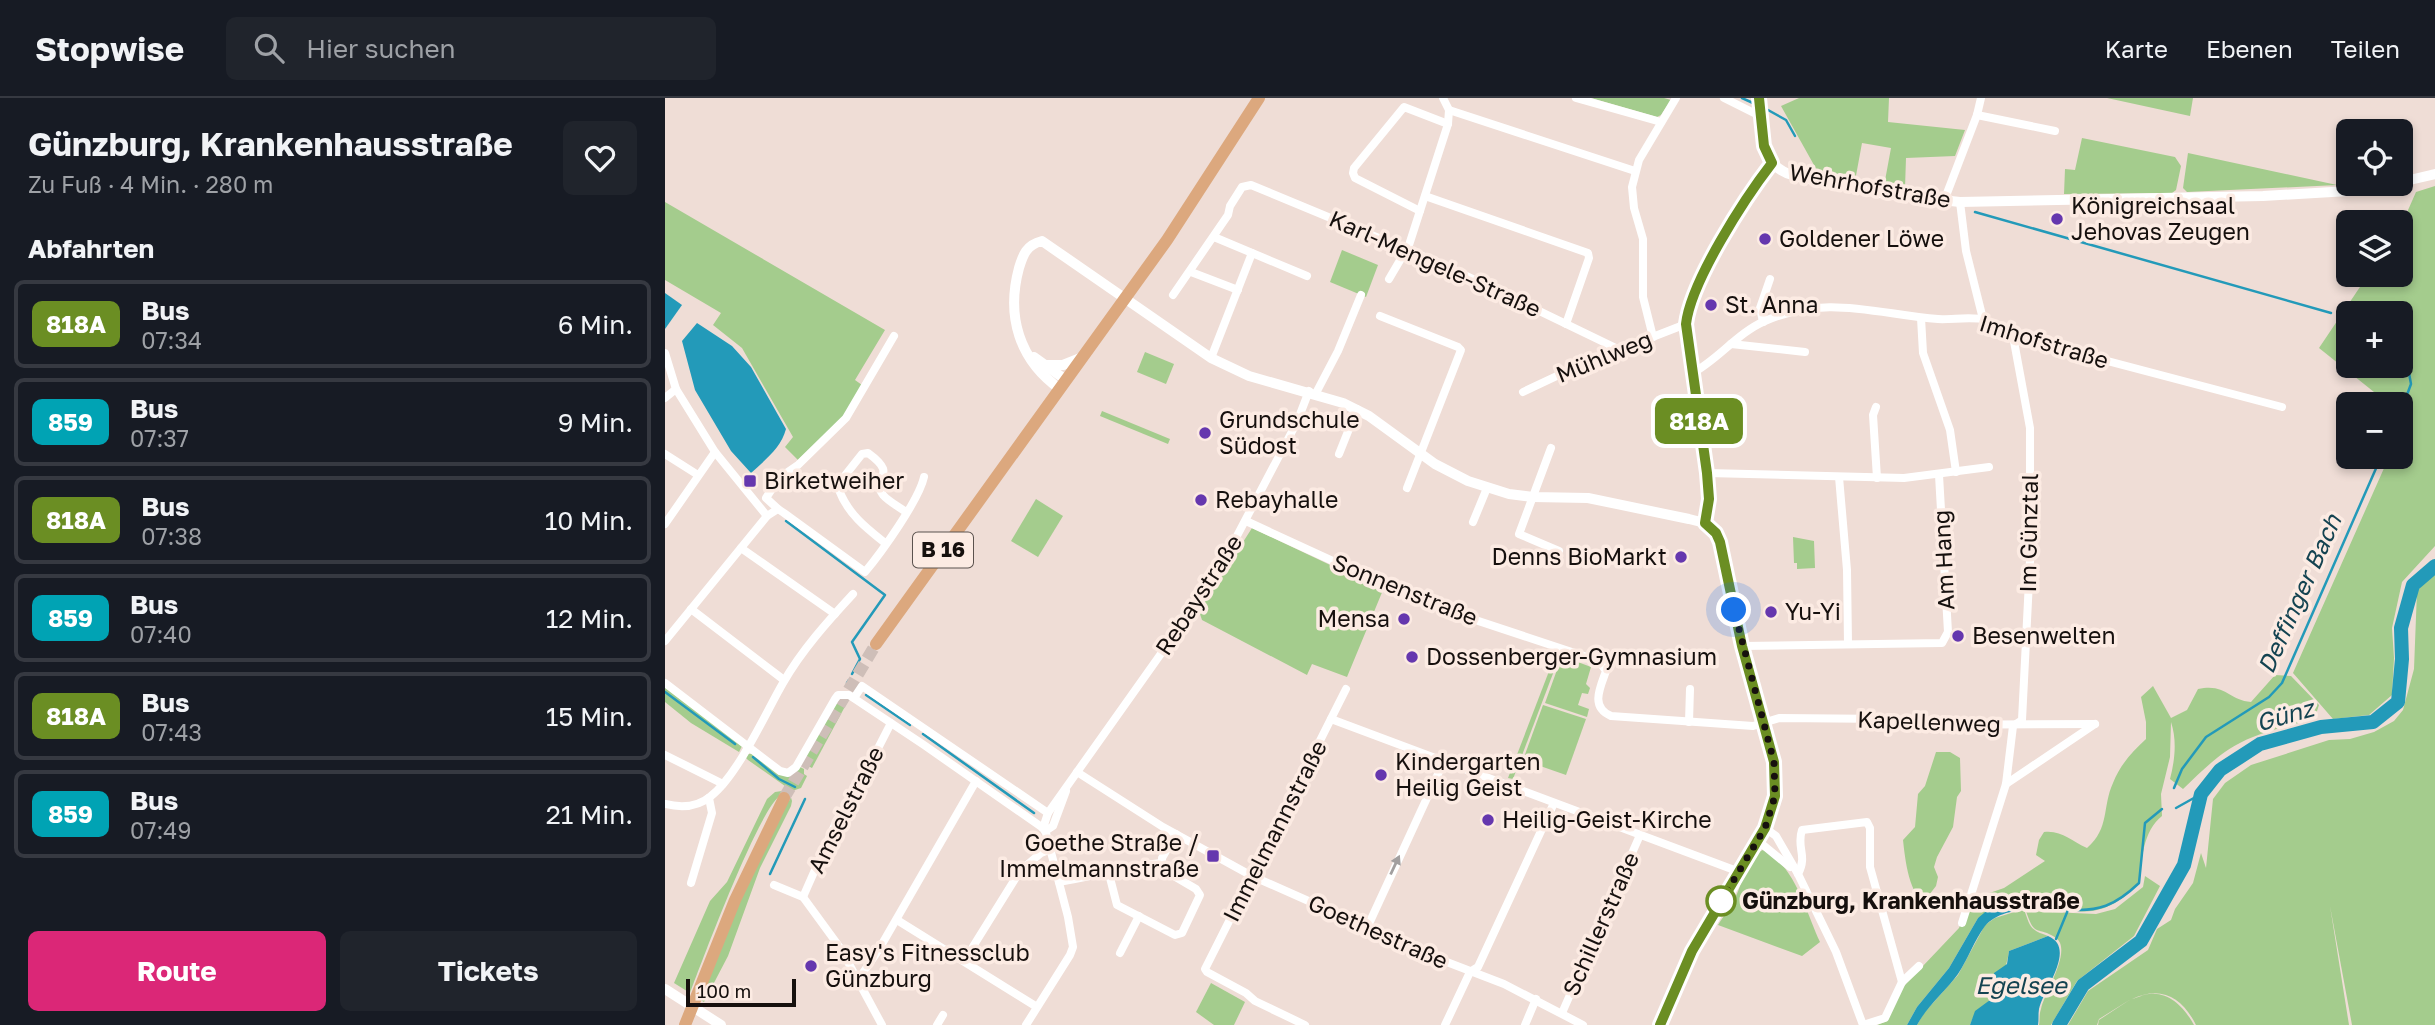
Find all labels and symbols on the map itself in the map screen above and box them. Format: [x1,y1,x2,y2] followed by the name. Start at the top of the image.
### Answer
[1787,157,1953,213] street label: Wehrhofstraße
[2071,191,2250,245] place label: Königreichsaal Jehovas Zeugen
[1325,204,1546,322] street label: Karl-Mengele-Straße
[2049,211,2065,227] marker: Königreichsaal Jehovas Zeugen
[1779,224,1944,252] place label: Goldener Löwe
[1757,231,1773,247] marker: Goldener Löwe
[1725,290,1819,318] place label: St. Anna
[1703,297,1719,313] marker: St. Anna
[1976,308,2112,374] street label: Imhofstraße
[1552,324,1656,388] street label: Mühlweg
[1650,398,1748,444] line badge: 818A
[1219,405,1360,459] place label: Grundschule Südost
[1197,425,1213,441] marker: Grundschule Südost
[764,466,904,494] place label: Birketweiher
[742,473,758,489] marker: Birketweiher
[2013,473,2043,593] street label: Im Günztal
[1215,485,1338,513] place label: Rebayhalle
[1193,492,1209,508] marker: Rebayhalle
[2251,508,2348,678] water label: Deffinger Bach
[1926,509,1960,611] street label: Am Hang
[1149,529,1248,660] street label: Rebaystraße
[913,532,973,568] road number: B 16
[1492,542,1667,570] place label: Denns BioMarkt
[1329,547,1482,631] street label: Sonnenstraße
[1673,549,1689,565] marker: Denns BioMarkt
[1716,592,1751,627] your location
[1785,597,1841,625] place label: Yu-Yi
[1318,604,1390,632] place label: Mensa
[1763,604,1779,620] marker: Yu-Yi
[1396,611,1412,627] marker: Mensa
[1972,621,2116,649] place label: Besenwelten
[1950,628,1966,644] marker: Besenwelten
[1426,642,1717,670] place label: Dossenberger-Gymnasium
[1404,649,1420,665] marker: Dossenberger-Gymnasium
[2252,692,2319,737] water label: Günz
[1857,705,2001,738] street label: Kapellenweg
[1216,735,1332,926] street label: Immelmannstraße
[801,742,889,878] street label: Amselstraße
[1395,747,1541,801] place label: Kindergarten Heilig Geist
[1373,767,1389,783] marker: Kindergarten Heilig Geist
[1502,805,1712,833] place label: Heilig-Geist-Kirche
[1480,812,1496,828] marker: Heilig-Geist-Kirche
[999,828,1199,882] place label: Goethe Straße / Immelmannstraße
[1556,847,1644,1000] street label: Schillerstraße
[1205,848,1221,864] marker: Goethe Straße / Immelmannstraße
[1389,855,1400,875] one-way arrow
[1706,886,1736,916] marker: Günzburg, Krankenhausstraße
[1742,886,2080,914] place label: Günzburg, Krankenhausstraße
[1304,888,1453,974] street label: Goethestraße
[825,938,1030,992] place label: Easy's Fitnessclub Günzburg
[803,958,819,974] marker: Easy's Fitnessclub Günzburg
[1975,970,2069,1000] water label: Egelsee
[686,976,796,1008] scale bar

